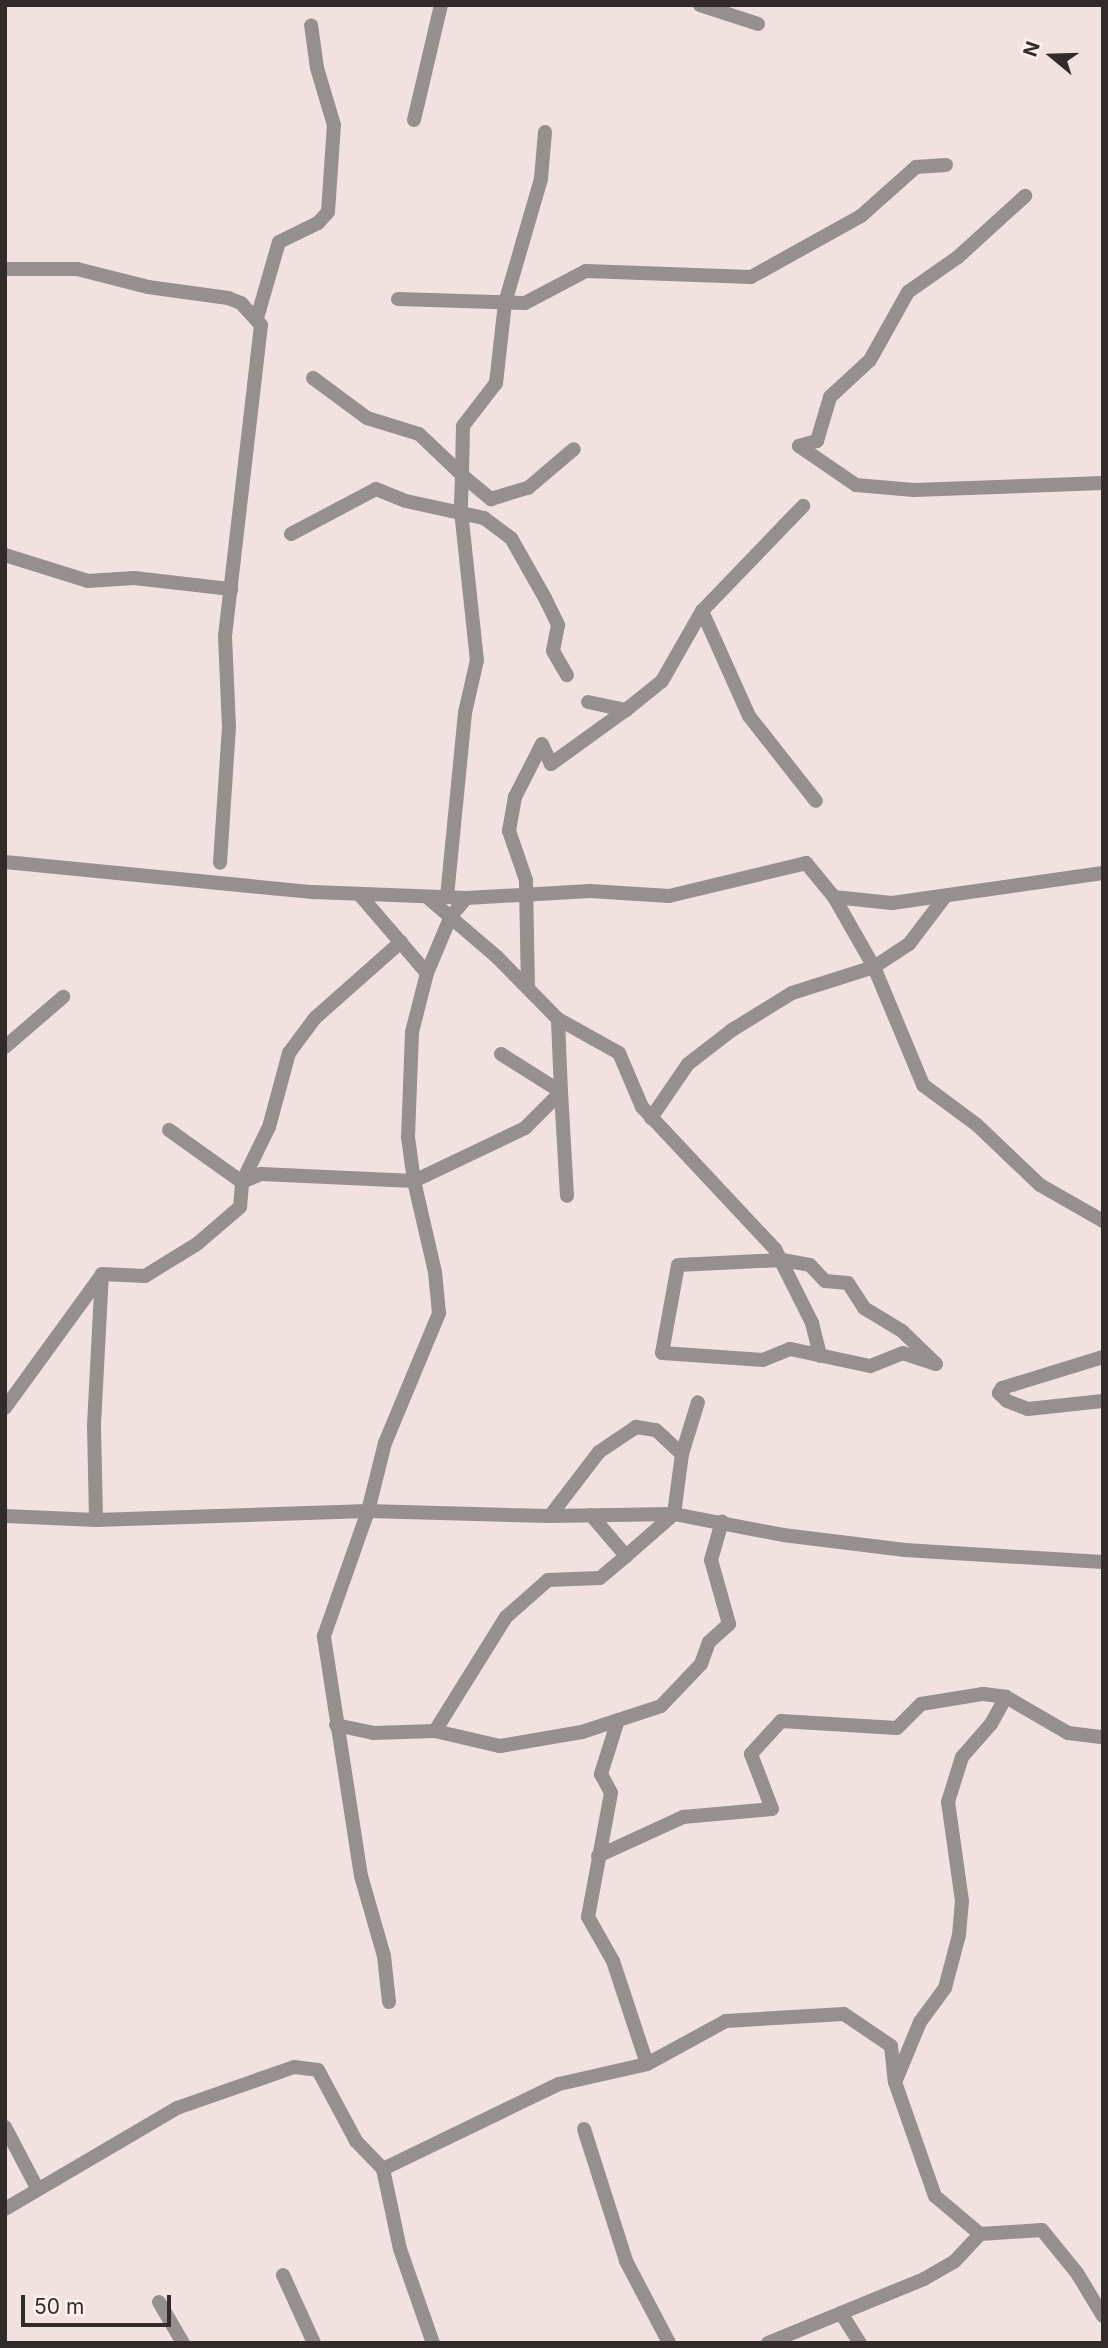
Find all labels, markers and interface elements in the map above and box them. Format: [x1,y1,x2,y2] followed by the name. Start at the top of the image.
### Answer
[1017,21,1087,91] north arrow
[1018,38,1045,60] text: N
[24,2282,175,2326] scale bar
[34,2294,84,2319] text: 50 m

